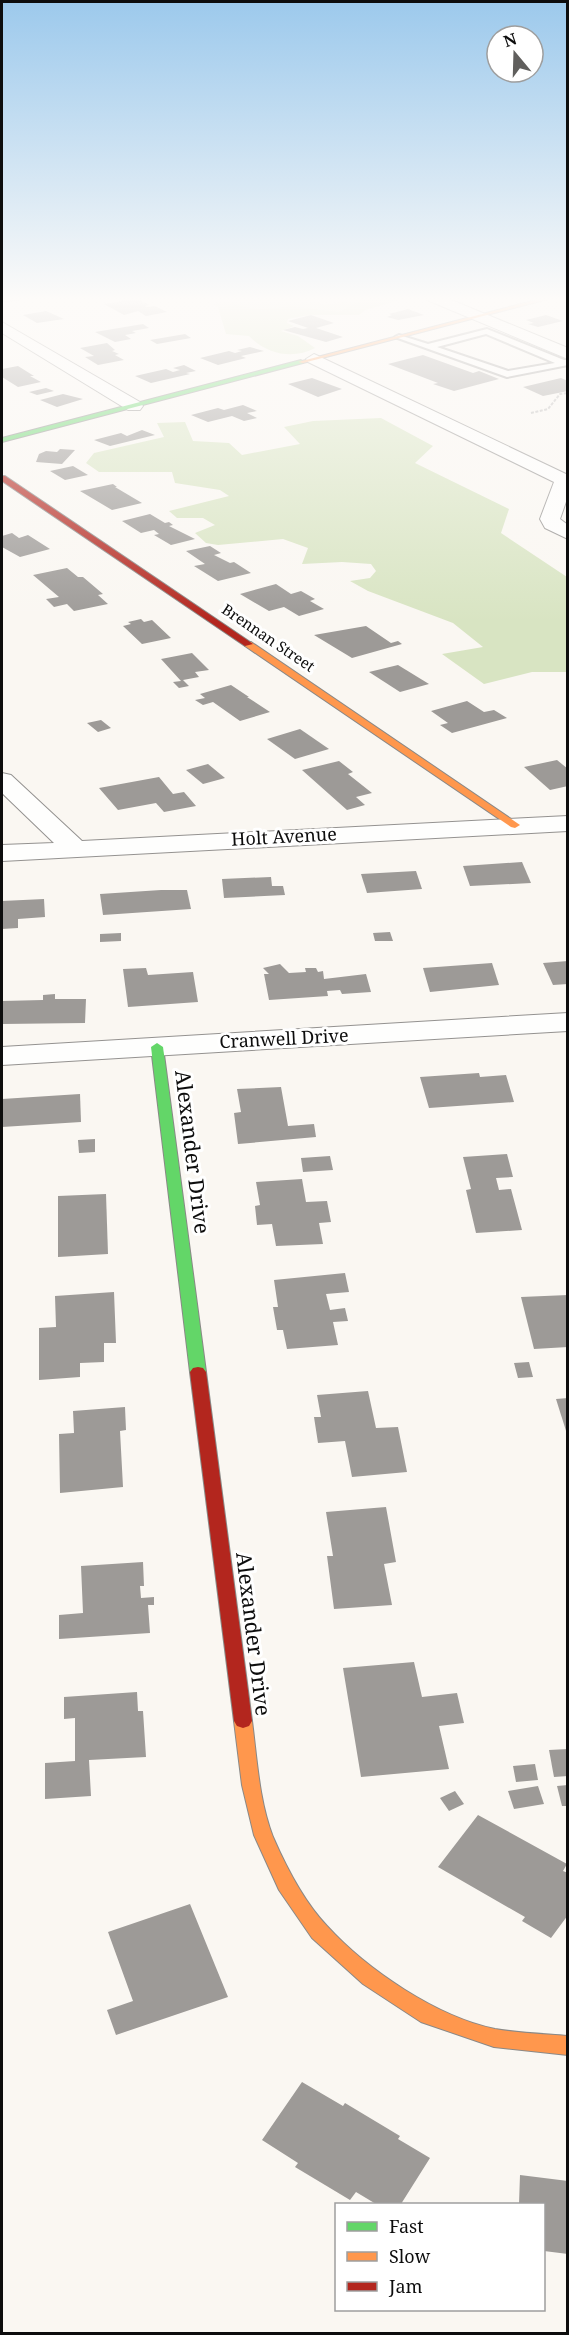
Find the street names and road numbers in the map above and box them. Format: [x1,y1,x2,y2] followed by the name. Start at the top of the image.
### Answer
[218,599,319,676] street label: Brennan Street
[231,821,337,851] street label: Holt Avenue
[219,1023,349,1053] street label: Cranwell Drive
[169,1068,217,1235] street label: Alexander Drive
[230,1550,278,1717] street label: Alexander Drive

